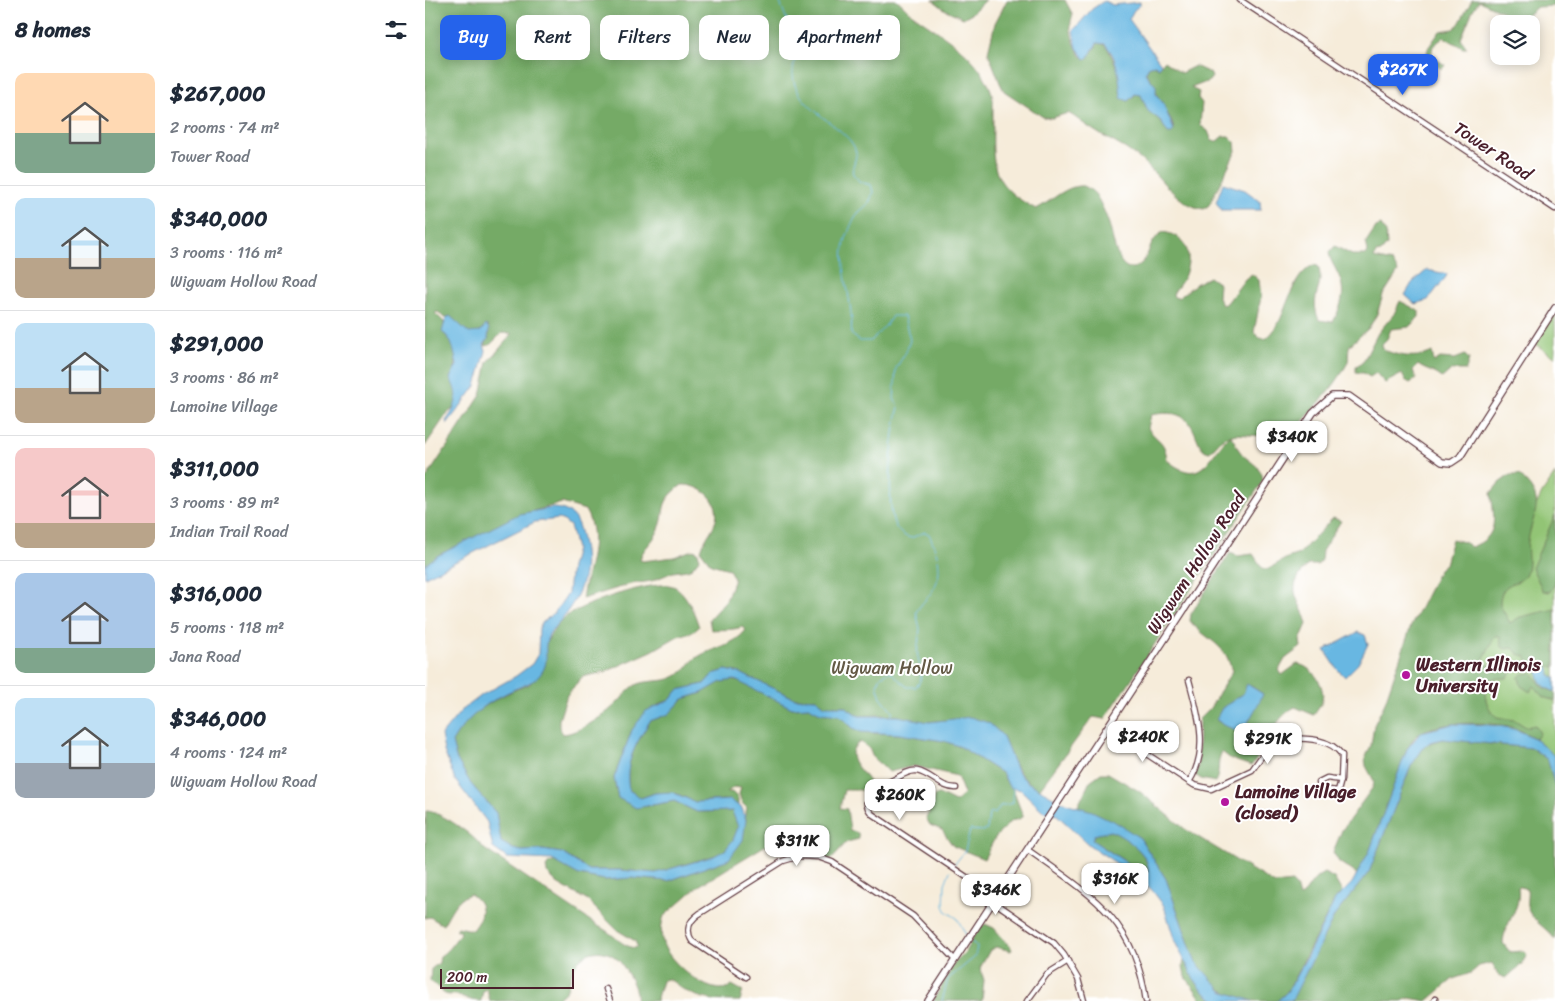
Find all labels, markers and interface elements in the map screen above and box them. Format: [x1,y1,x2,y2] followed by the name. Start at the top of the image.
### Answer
[15,11,90,49] text: 8 homes
[440,15,506,60] chip: Buy
[516,15,590,60] chip: Rent
[600,15,689,60] chip: Filters
[699,15,769,60] chip: New
[779,15,900,60] chip: Apartment
[1490,15,1540,65] map controls
[1490,15,1540,65] button: layers
[382,16,410,44] icon: filters
[1368,54,1438,96] pin: $267K
[1379,55,1427,84] text: $267K
[170,75,266,113] text: $267,000
[55,93,115,153] icon: home
[170,113,280,142] text: 2 rooms · 74 m²
[1447,113,1540,190] street label: Tower Road
[170,142,250,171] text: Tower Road
[170,200,268,238] text: $340,000
[55,218,115,278] icon: home
[170,238,283,267] text: 3 rooms · 116 m²
[170,267,316,296] text: Wigwam Hollow Road
[170,325,264,363] text: $291,000
[55,343,115,403] icon: home
[170,363,279,392] text: 3 rooms · 86 m²
[170,392,278,421] text: Lamoine Village
[1257,420,1327,463] pin: $340K
[1267,422,1317,451] text: $340K
[170,450,259,488] text: $311,000
[55,468,115,528] icon: home
[1138,484,1255,641] street label: Wigwam Hollow Road
[170,488,279,517] text: 3 rooms · 89 m²
[170,517,288,546] text: Indian Trail Road
[170,575,262,613] text: $316,000
[55,593,115,653] icon: home
[170,613,284,642] text: 5 rooms · 118 m²
[170,642,240,671] text: Jana Road
[1416,649,1541,702] place label: Western Illinois University
[831,652,953,684] park label: Wigwam Hollow
[1400,669,1412,681] marker: Western Illinois University
[170,700,266,738] text: $346,000
[55,718,115,778] icon: home
[1108,720,1178,763] pin: $240K
[1118,722,1168,751] text: $240K
[1233,722,1303,765] pin: $291K
[1245,724,1291,753] text: $291K
[170,738,287,767] text: 4 rooms · 124 m²
[170,767,316,796] text: Wigwam Hollow Road
[1235,776,1357,829] place label: Lamoine Village (closed)
[865,778,935,821] pin: $260K
[876,780,924,809] text: $260K
[1219,796,1231,808] marker: Lamoine Village (closed)
[762,824,832,867] pin: $311K
[775,826,819,855] text: $311K
[1080,862,1150,905] pin: $316K
[1092,864,1138,893] text: $316K
[961,874,1031,916] pin: $346K
[972,875,1020,904] text: $346K
[447,965,487,990] text: 200 m
[440,966,574,989] scale bar

